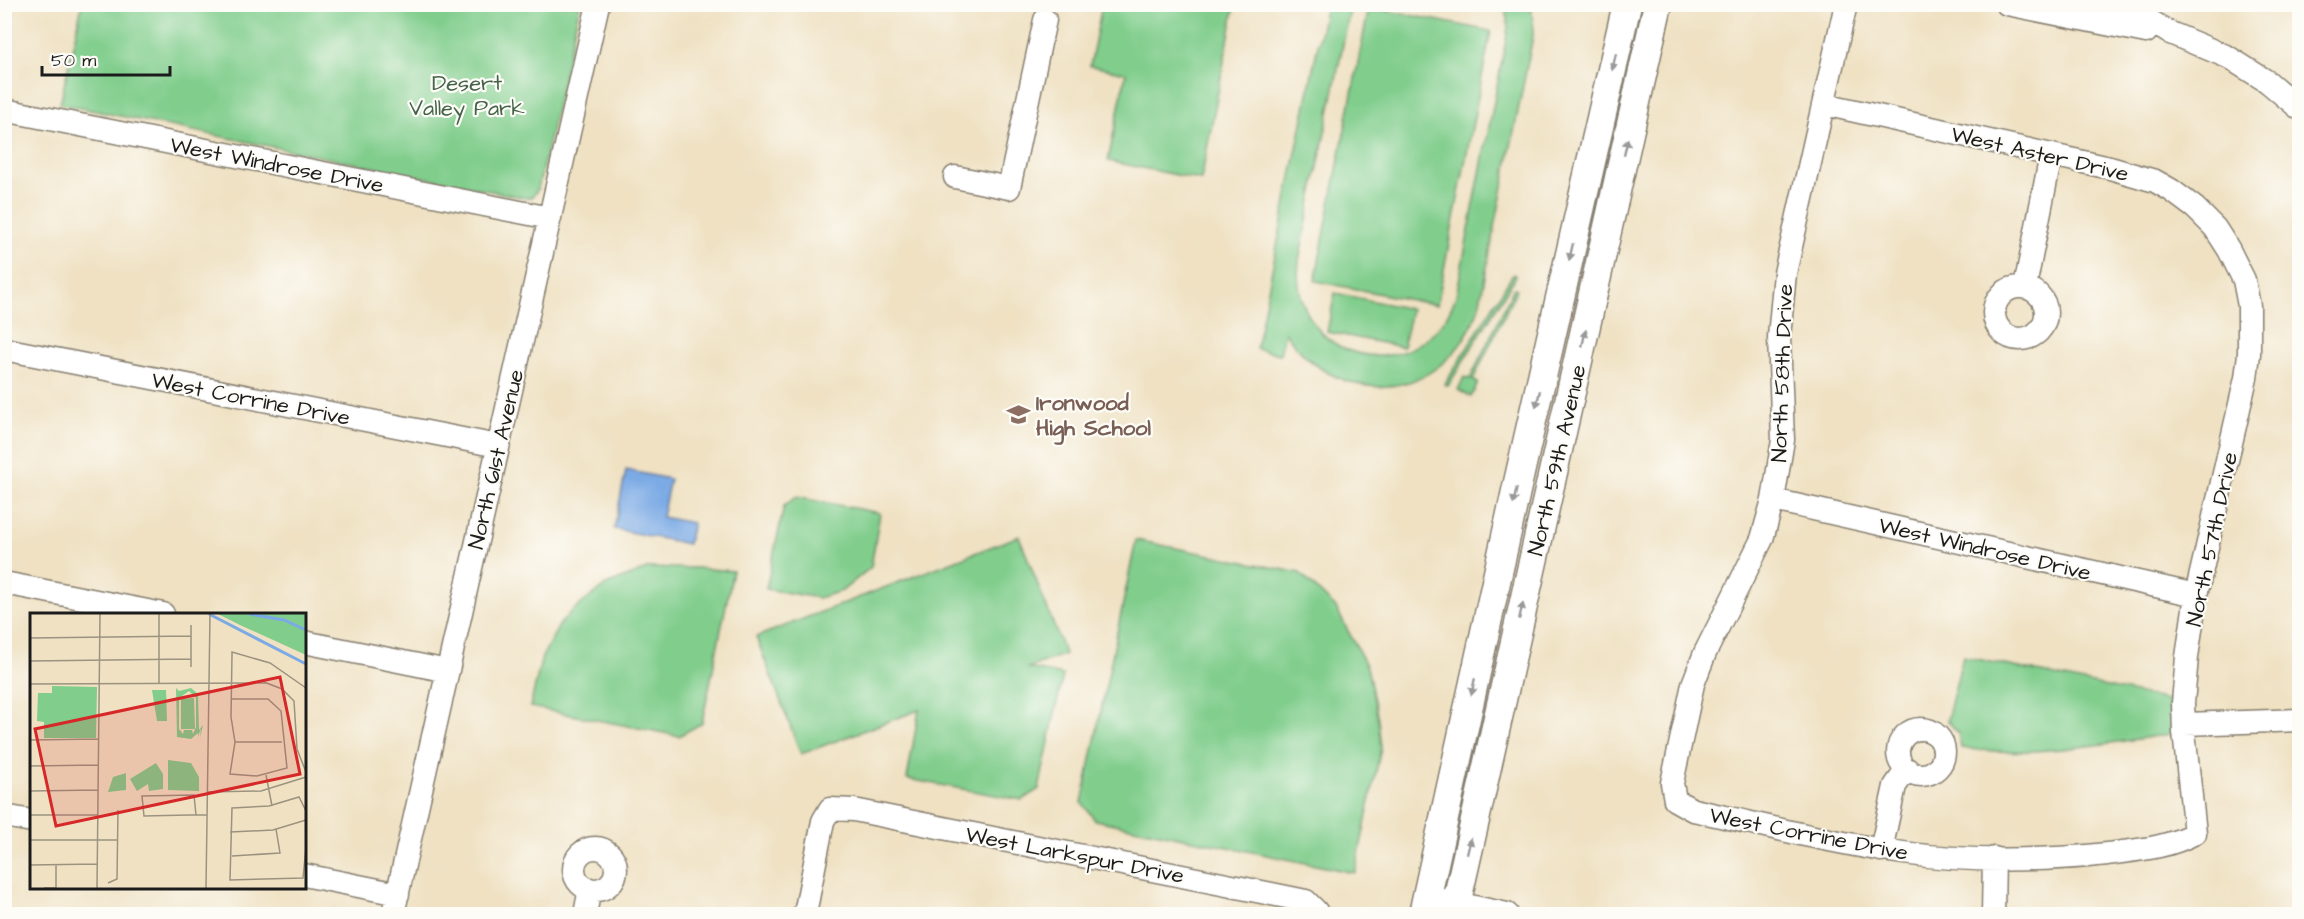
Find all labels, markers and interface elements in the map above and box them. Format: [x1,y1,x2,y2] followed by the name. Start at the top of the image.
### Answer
[42,39,170,77] scale bar
[51,48,96,73] text: 50 m
[1609,52,1618,71] one-way arrow
[409,68,525,125] park label: Desert Valley Park
[1948,119,2132,190] street label: West Aster Drive
[167,130,386,201] street label: West Windrose Drive
[1622,138,1631,157] one-way arrow
[1566,243,1576,261] one-way arrow
[1764,283,1801,463] street label: North 58th Drive
[1579,329,1589,347] one-way arrow
[1520,362,1595,559] street label: North 59th Avenue
[149,365,353,434] street label: West Corrine Drive
[461,366,532,552] street label: North 61st Avenue
[1036,388,1151,445] place label: Ironwood High School
[1532,390,1542,408] one-way arrow
[1005,402,1031,428] school or university icon: Ironwood High School
[2179,449,2246,629] street label: North 57th Drive
[1510,487,1519,506] one-way arrow
[1875,510,2094,589] street label: West Windrose Drive
[1517,602,1527,621] one-way arrow
[30,613,306,889] inset map
[1468,678,1478,696] one-way arrow
[1707,800,1911,869] street label: West Corrine Drive
[963,819,1187,892] street label: West Larkspur Drive
[1465,836,1474,855] one-way arrow

